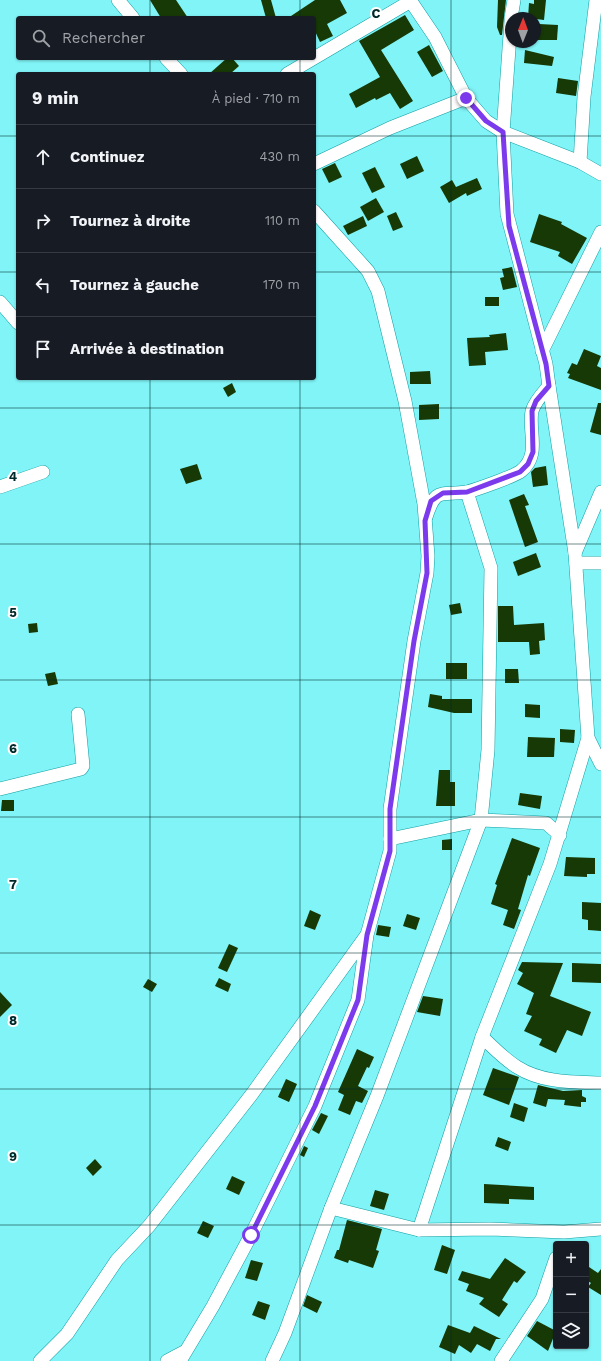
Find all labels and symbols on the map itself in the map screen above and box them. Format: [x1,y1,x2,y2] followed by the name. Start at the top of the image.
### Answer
[372,6,381,21] text: C
[505,12,541,48] north arrow
[457,89,475,107] route end
[9,469,18,484] text: 4
[9,605,17,620] text: 5
[9,741,17,756] text: 6
[9,877,17,892] text: 7
[9,1013,17,1028] text: 8
[9,1149,17,1164] text: 9
[242,1226,260,1244] route start

